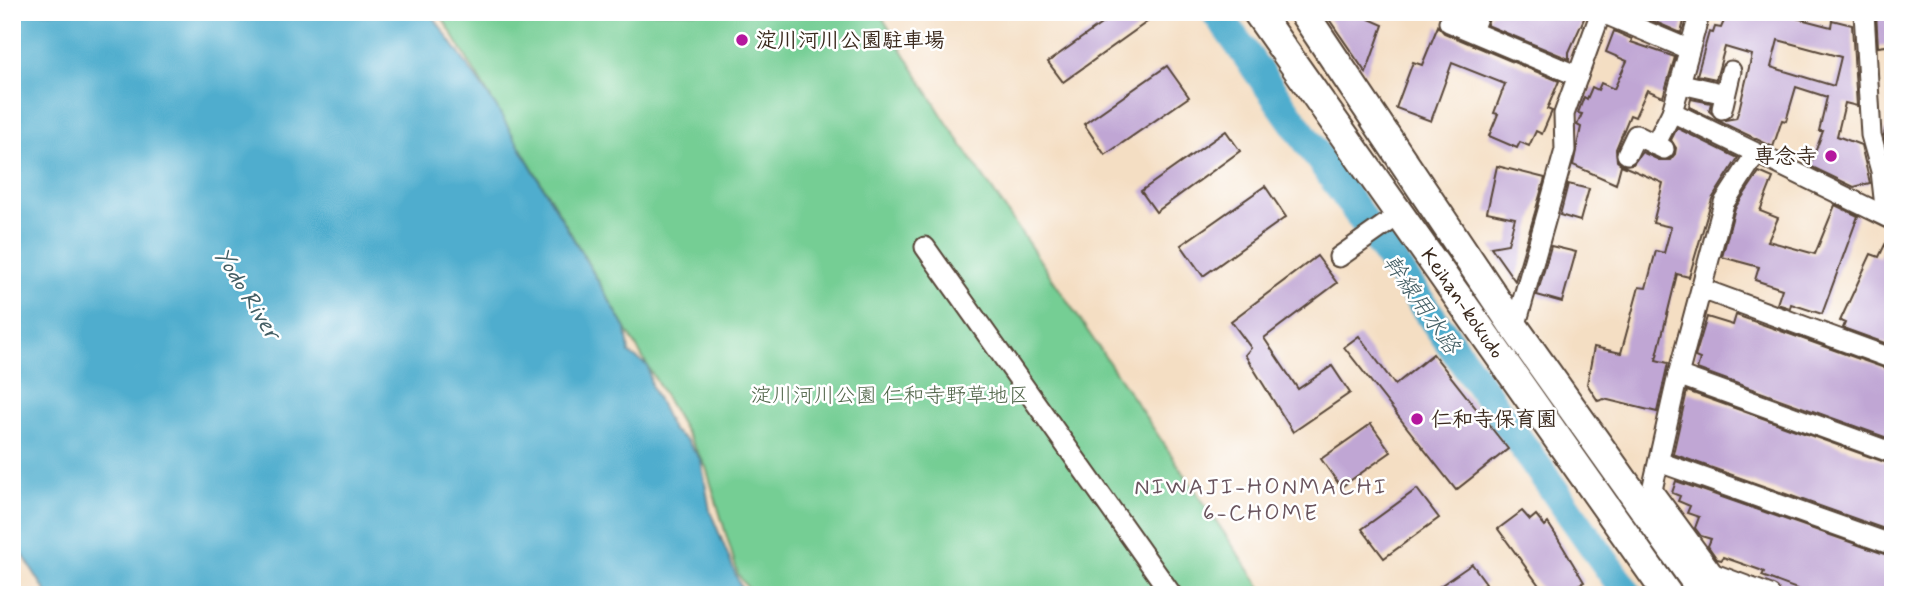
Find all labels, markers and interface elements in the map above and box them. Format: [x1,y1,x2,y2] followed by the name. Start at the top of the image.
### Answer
[756,27,945,55] place label: 淀川河川公園駐車場
[734,32,750,48] marker: 淀川河川公園駐車場
[1754,143,1817,171] place label: 専念寺
[1823,148,1839,164] marker: 専念寺
[206,243,288,348] water label: Yodo River
[1414,243,1511,364] street label: Keihan-kokudo
[1375,249,1467,362] water label: 幹線用水路
[751,382,1029,410] park label: 淀川河川公園 仁和寺野草地区
[1431,406,1557,434] place label: 仁和寺保育園
[1409,411,1425,427] marker: 仁和寺保育園
[1134,473,1388,529] district label: NIWAJI-HONMACHI 6-CHOME

